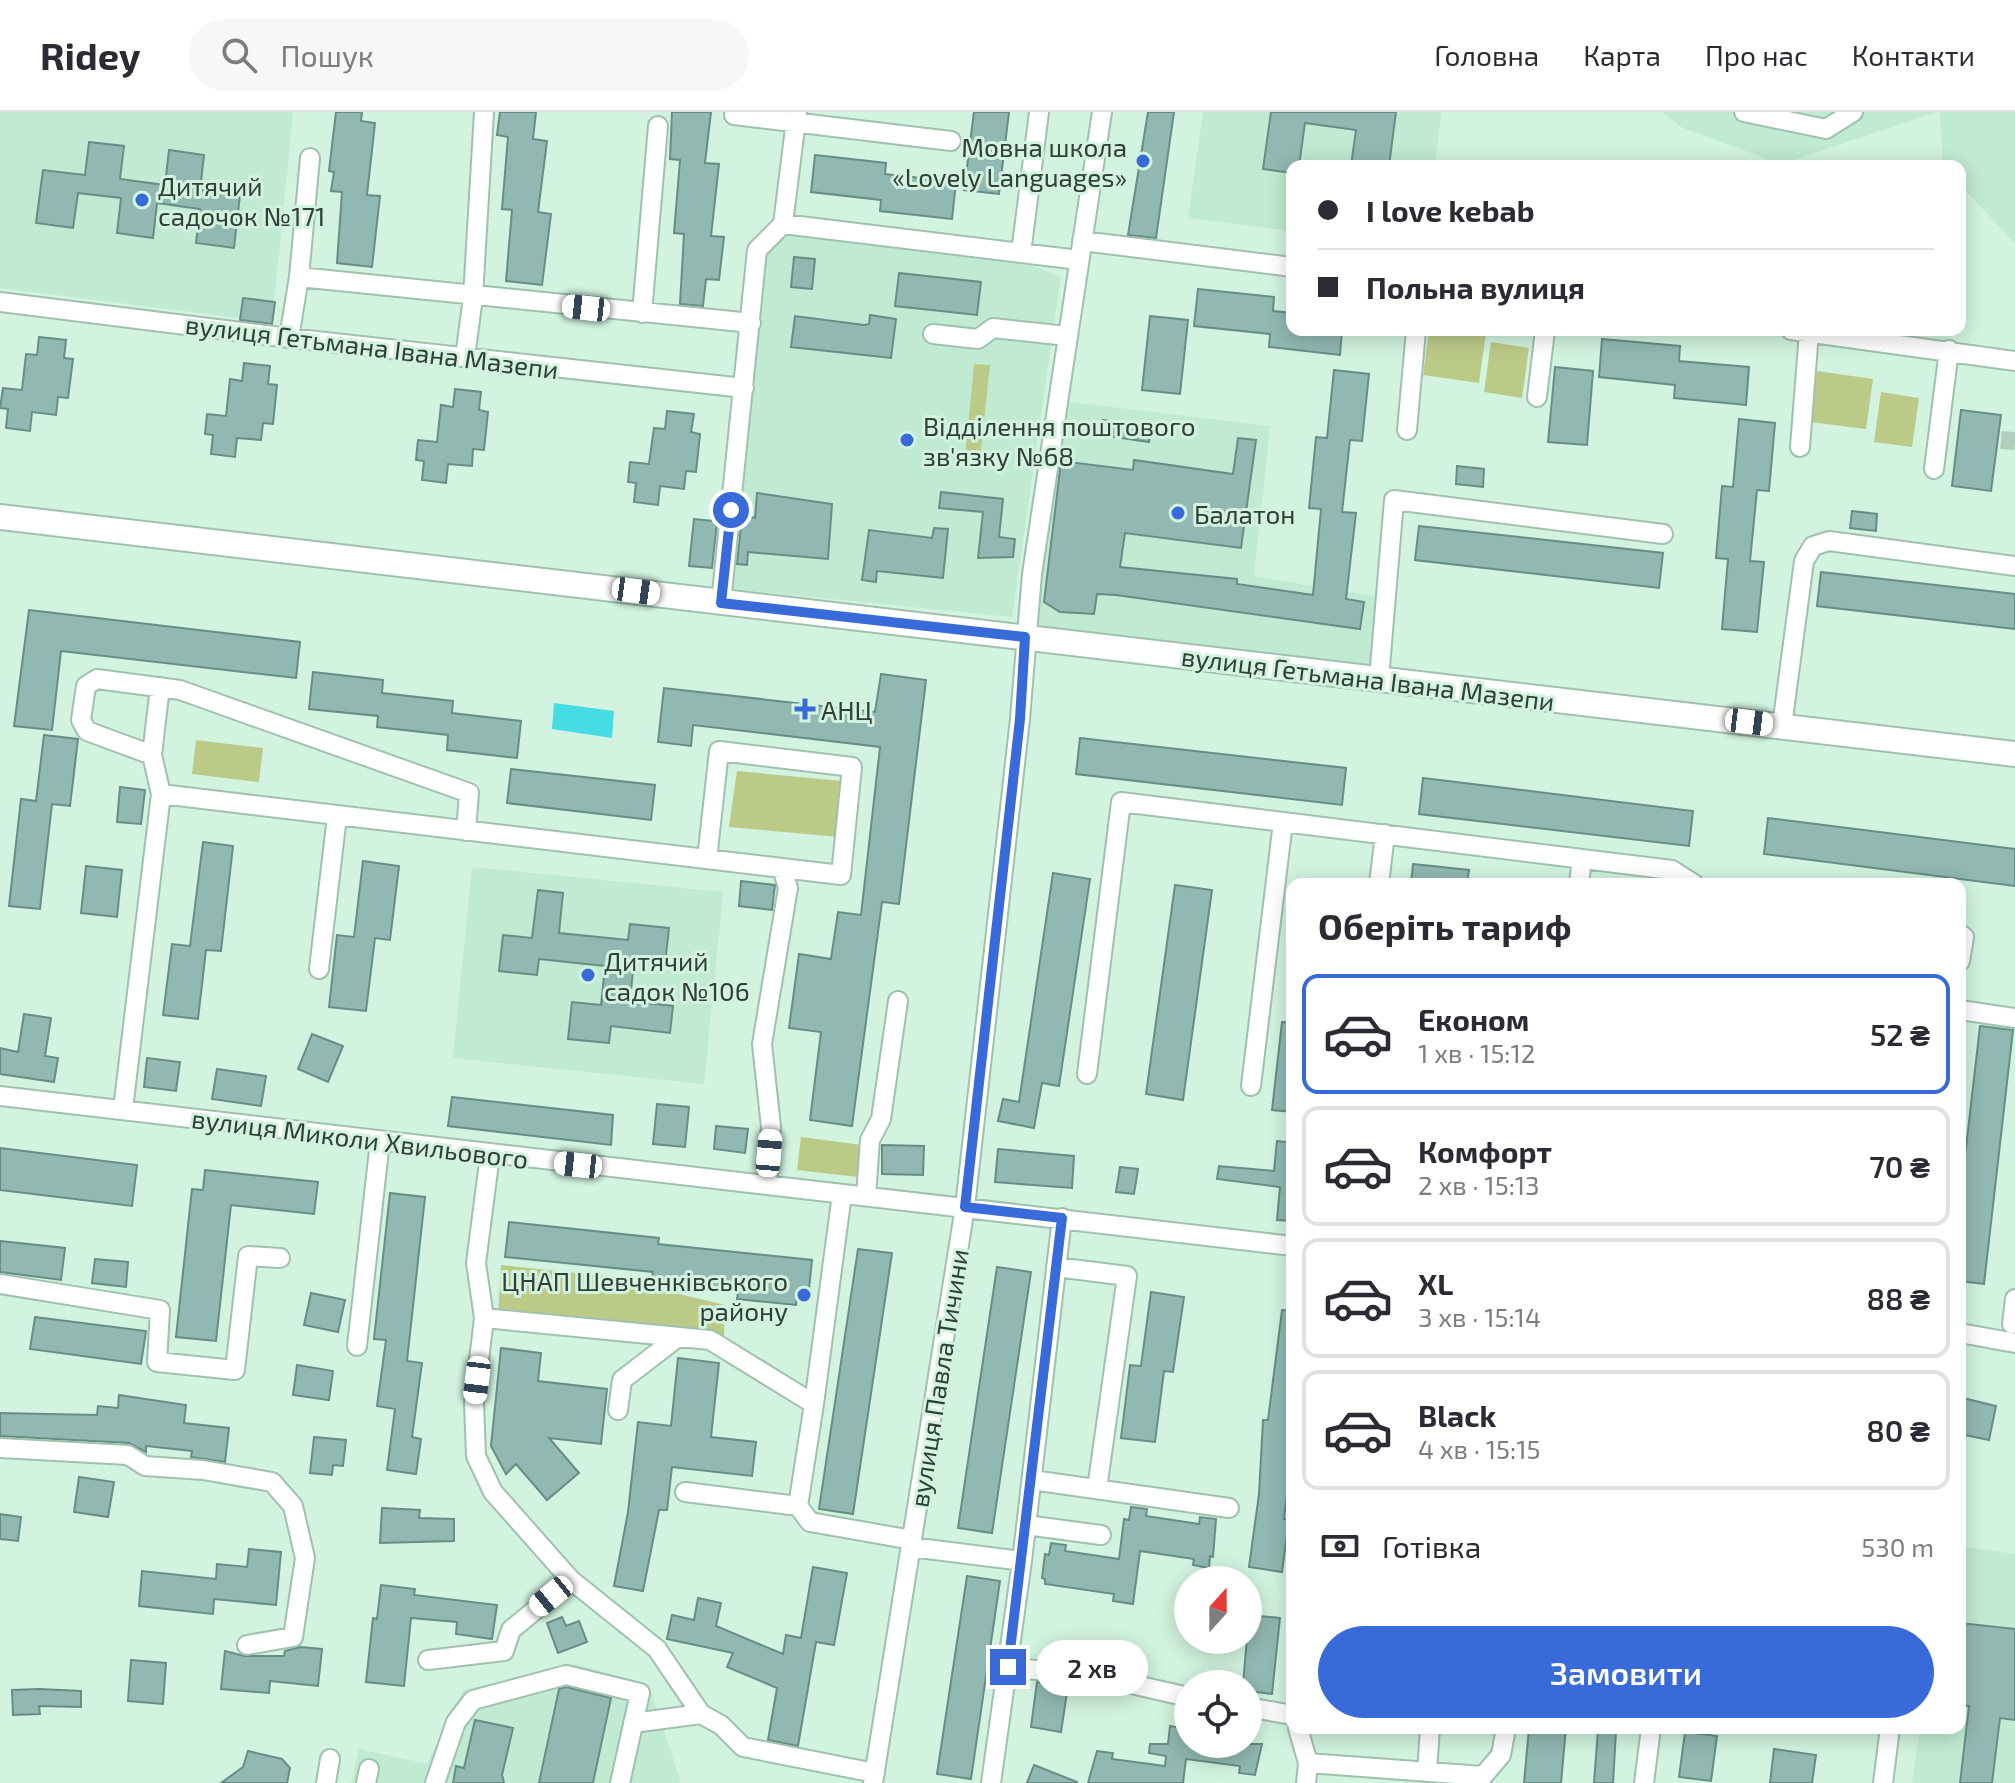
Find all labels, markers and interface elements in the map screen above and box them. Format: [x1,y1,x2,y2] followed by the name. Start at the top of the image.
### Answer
[189,19,749,91] search box
[40,32,141,78] text: Ridey
[217,33,261,77] icon: search
[281,37,374,73] text: Пошук
[1434,38,1539,72] text: Головна
[1583,38,1661,72] text: Карта
[1705,38,1808,72] text: Про нас
[1852,38,1975,72] text: Контакти
[892,131,1127,192] place label: Мовна школа «Lovely Languages»
[1134,152,1152,170] marker: Мовна школа «Lovely Languages»
[158,170,325,231] place label: Дитячий садочок №171
[133,191,151,209] marker: Дитячий садочок №171
[1366,192,1535,228] text: I love kebab
[1366,269,1585,305] text: Польна вулиця
[561,294,611,322] car
[184,308,560,385] street label: вулиця Гетьмана Івана Мазепи
[923,410,1196,472] place label: Відділення поштового зв'язку №68
[898,431,916,449] marker: Відділення поштового зв'язку №68
[713,492,749,528] route start
[1194,498,1295,529] place label: Балатон
[1169,504,1187,522] marker: Балатон
[611,576,661,606] car
[1180,640,1556,717] street label: вулиця Гетьмана Івана Мазепи
[821,694,873,725] place label: АНЦ
[796,700,814,718] marker: АНЦ
[1724,707,1774,737] car
[1318,904,1572,947] text: Оберіть тариф
[604,945,750,1006] place label: Дитячий садок №106
[579,966,597,984] marker: Дитячий садок №106
[1322,998,1394,1070] icon: car
[1418,1001,1529,1037] text: Економ
[1870,1016,1930,1052] text: 52 ₴
[1418,1037,1535,1068] text: 1 хв · 15:12
[190,1102,530,1175] street label: вулиця Миколи Хвильового
[755,1128,783,1178] car
[1322,1130,1394,1202] icon: car
[1418,1133,1552,1169] text: Комфорт
[1869,1148,1930,1184] text: 70 ₴
[553,1151,603,1179] car
[1418,1169,1540,1200] text: 2 хв · 15:13
[902,1247,975,1509] street label: вулиця Павла Тичини
[1322,1262,1394,1334] icon: car
[501,1265,788,1327] place label: ЦНАП Шевченківського району
[1418,1265,1453,1301] text: XL
[1866,1280,1930,1316] text: 88 ₴
[795,1286,813,1304] marker: ЦНАП Шевченківського району
[1418,1301,1541,1332] text: 3 хв · 15:14
[462,1355,492,1405] car
[1322,1394,1394,1466] icon: car
[1418,1397,1496,1433] text: Black
[1866,1412,1930,1448] text: 80 ₴
[1418,1433,1540,1464] text: 4 хв · 15:15
[1318,1524,1362,1568] icon: cash
[1382,1528,1481,1564] text: Готівка
[1861,1531,1934,1562] text: 530 m
[1174,1566,1262,1654] north arrow
[1174,1566,1262,1758] map controls
[525,1572,577,1620] car
[1318,1626,1934,1718] button: Замовити
[1036,1639,1148,1695] callout: 2 хв
[990,1649,1026,1685] route end
[1067,1652,1117,1683] text: 2 хв
[1174,1670,1262,1758] button: locate

